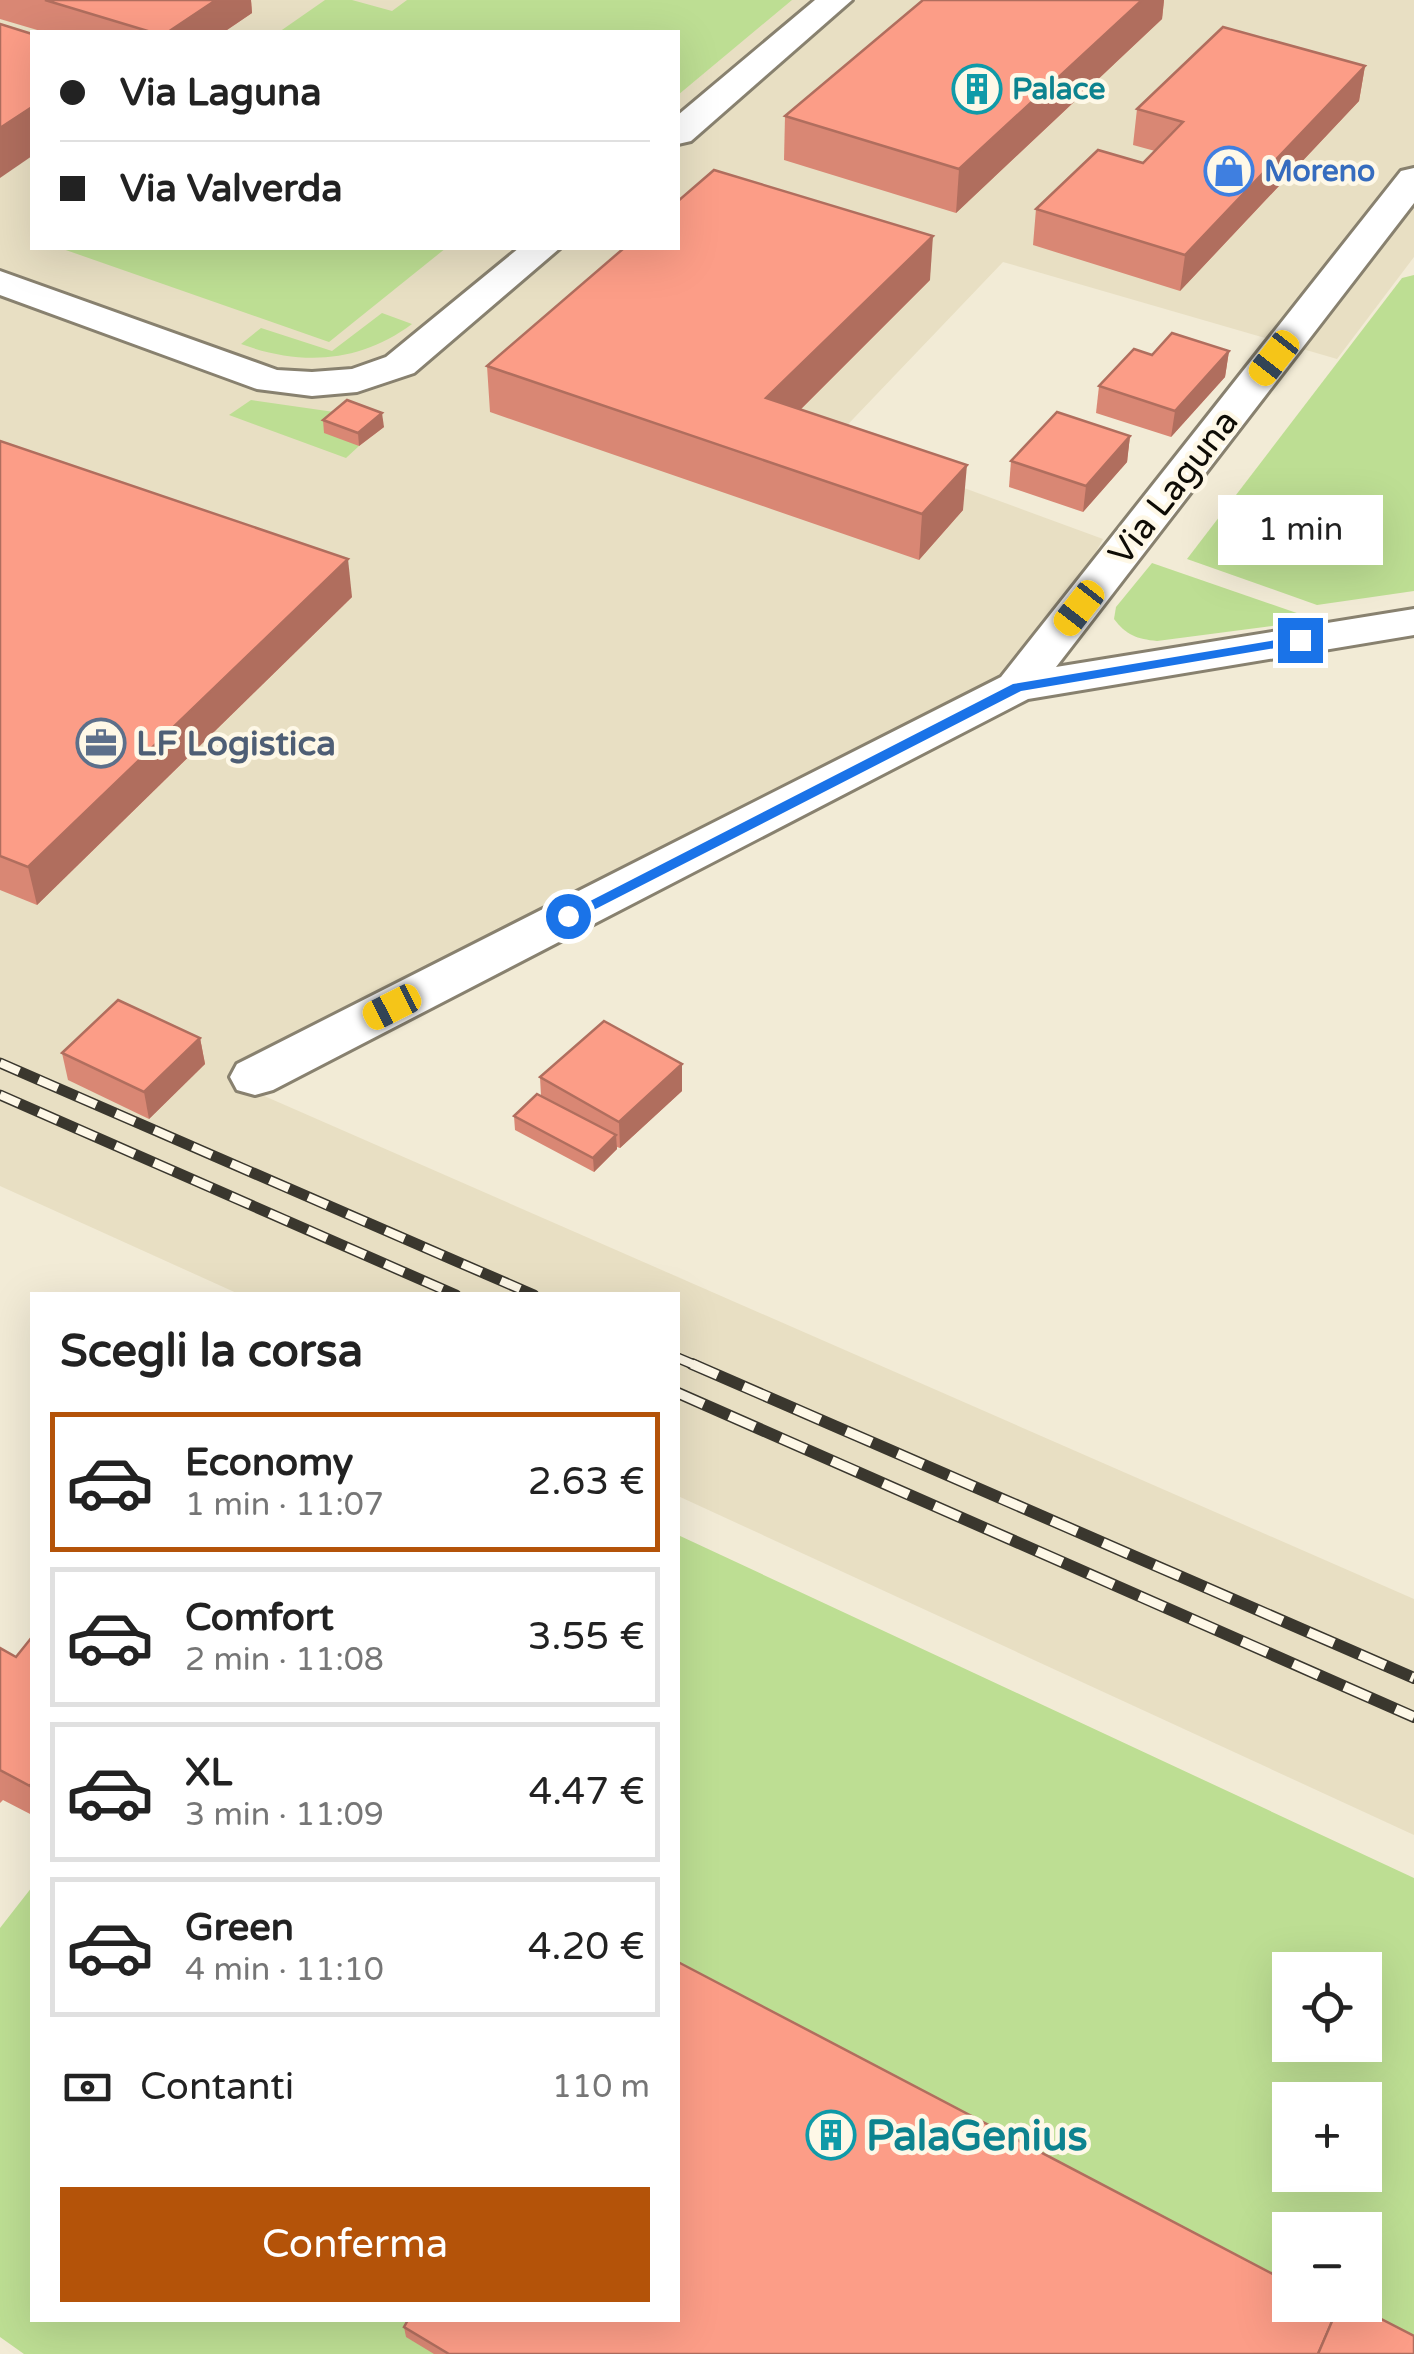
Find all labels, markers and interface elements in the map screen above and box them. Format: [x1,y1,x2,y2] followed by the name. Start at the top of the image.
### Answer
[951,63,1003,115] building icon: Palace
[120,70,322,116] text: Via Laguna
[1012,71,1105,108] place label: Palace
[1203,145,1255,197] shop icon: Moreno
[1264,153,1375,190] place label: Moreno
[120,166,343,212] text: Via Valverda
[1244,325,1304,391] car
[1100,402,1247,574] street label: Via Laguna
[1218,495,1382,565] callout: 1 min
[1258,511,1343,549] text: 1 min
[1049,575,1109,641] car
[1278,618,1323,663] route end
[75,717,127,769] office icon: LF Logistica
[136,723,336,765] place label: LF Logistica
[546,894,591,939] route start
[358,980,426,1034] car
[60,1325,363,1379] text: Scegli la corsa
[65,1437,155,1527] icon: car
[185,1440,353,1486] text: Economy
[528,1459,645,1505] text: 2.63 €
[185,1486,384,1524] text: 1 min · 11:07
[65,1592,155,1682] icon: car
[185,1595,334,1641] text: Comfort
[528,1614,645,1660] text: 3.55 €
[185,1641,384,1679] text: 2 min · 11:08
[65,1747,155,1837] icon: car
[185,1750,232,1796] text: XL
[528,1769,645,1815] text: 4.47 €
[185,1796,384,1834] text: 3 min · 11:09
[65,1902,155,1992] icon: car
[185,1905,294,1951] text: Green
[528,1924,645,1970] text: 4.20 €
[185,1951,384,1989] text: 4 min · 11:10
[1272,1952,1382,2322] map controls
[1272,1952,1382,2062] button: locate
[60,2060,115,2115] icon: cash
[140,2064,294,2110] text: Contanti
[552,2068,650,2106] text: 110 m
[1272,2082,1382,2192] button: +
[805,2109,857,2161] building icon: PalaGenius
[866,2111,1088,2162] place label: PalaGenius
[60,2187,650,2302] button: Conferma
[1272,2212,1382,2322] button: −

